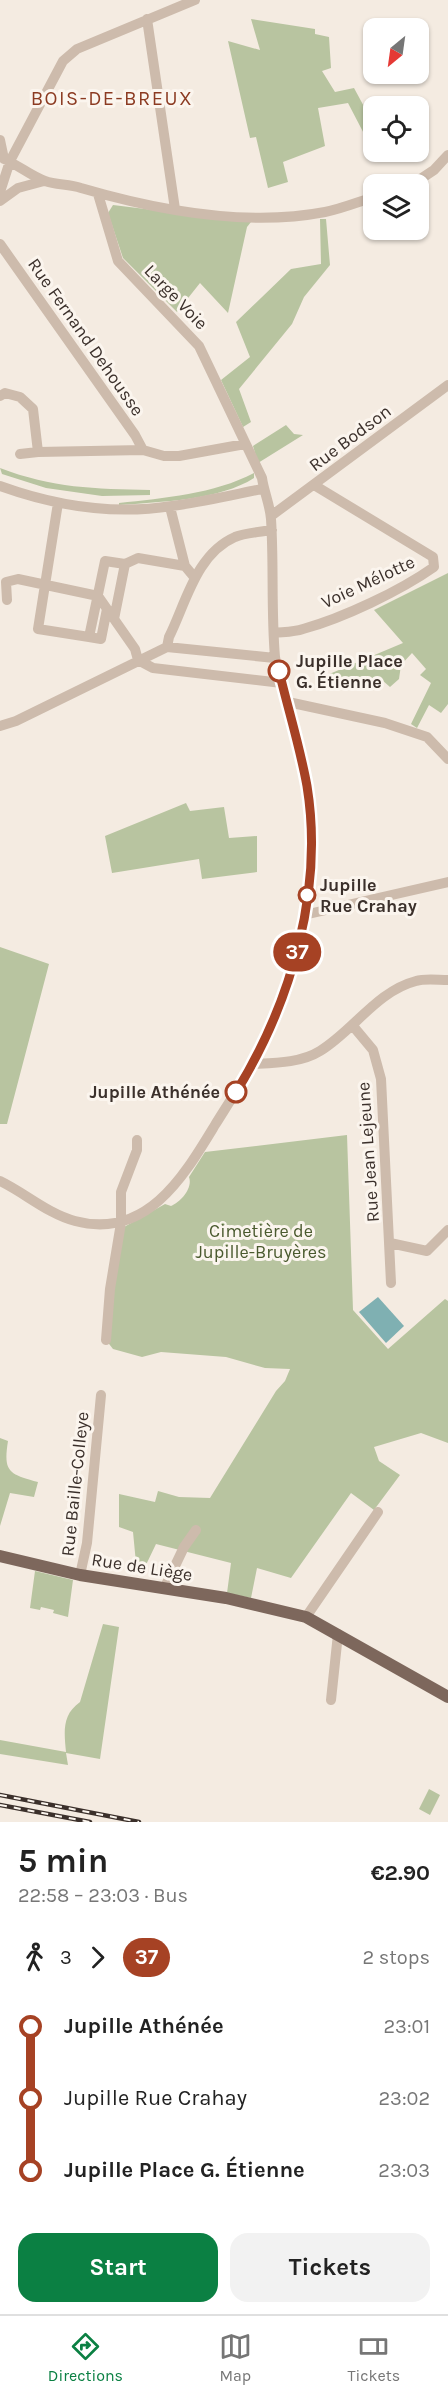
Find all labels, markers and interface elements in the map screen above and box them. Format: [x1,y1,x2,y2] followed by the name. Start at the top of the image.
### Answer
[363,18,429,84] north arrow
[363,18,429,240] map controls
[31,87,193,110] district label: BOIS-DE-BREUX
[363,96,429,162] button: locate
[363,174,429,240] button: layers
[23,254,149,420] street label: Rue Fernand Dehousse
[140,260,212,334] street label: Large Voie
[305,400,395,476] street label: Rue Bodson
[318,551,418,613] street label: Voie Mélotte
[296,650,403,693] place label: Jupille Place G. Étienne
[268,660,290,682] marker: Jupille Place G. Étienne
[320,874,417,917] place label: Jupille Rue Crahay
[298,886,316,904] marker: Jupille Rue Crahay
[270,932,324,972] line badge: 37
[285,940,309,964] text: 37
[89,1081,220,1103] place label: Jupille Athénée
[225,1081,247,1103] marker: Jupille Athénée
[352,1081,384,1223] street label: Rue Jean Lejeune
[195,1220,327,1263] park label: Cimetière de Jupille-Bruyères
[56,1411,94,1557] street label: Rue Baille-Colleye
[90,1548,194,1586] street label: Rue de Liège
[18,1842,108,1880] text: 5 min
[371,1860,430,1886] text: €2.90
[18,1884,188,1907] text: 22:58 – 23:03 · Bus
[18,1941,51,1974] icon: walk
[81,1941,114,1974] icon: forward
[135,1945,158,1969] text: 37
[60,1946,72,1969] text: 3
[363,1946,430,1969] text: 2 stops
[64,2013,224,2039] text: Jupille Athénée
[384,2015,430,2038] text: 23:01
[64,2085,247,2111] text: Jupille Rue Crahay
[379,2087,430,2110] text: 23:02
[64,2157,305,2183] text: Jupille Place G. Étienne
[378,2159,430,2182] text: 23:03
[18,2233,218,2302] button: Start
[230,2233,430,2302] button: Tickets
[48,2330,123,2385] tab: Directions
[219,2330,252,2385] tab: Map
[347,2330,400,2385] tab: Tickets

